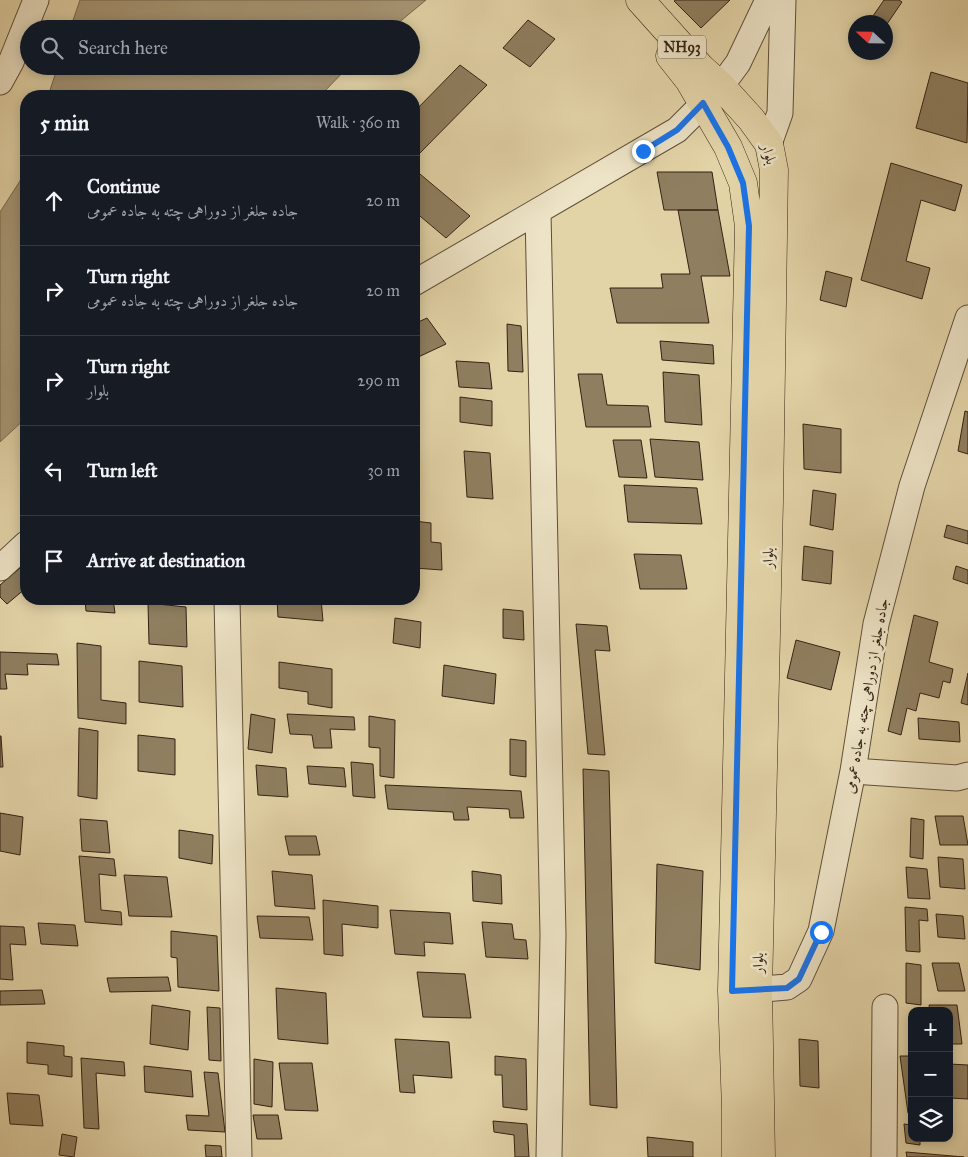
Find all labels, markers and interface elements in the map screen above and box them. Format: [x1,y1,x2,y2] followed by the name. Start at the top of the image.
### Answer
[848,15,893,60] north arrow
[20,20,420,75] search box
[38,34,66,62] icon: search
[78,36,168,59] text: Search here
[658,36,706,58] road number: NH93
[40,110,89,136] text: 5 min
[316,113,400,132] text: Walk · 360 m
[632,140,655,163] route end
[757,140,781,167] street label: بلوار
[87,175,160,198] text: Continue
[40,187,68,215] icon: ahead
[366,191,400,210] text: 20 m
[87,201,298,220] text: جاده جلغر از دوراهی چته به جاده عمومی
[87,265,170,288] text: Turn right
[40,277,68,305] icon: right
[366,281,400,300] text: 20 m
[87,291,298,310] text: جاده جلغر از دوراهی چته به جاده عمومی
[87,355,170,378] text: Turn right
[40,367,68,395] icon: right
[357,371,400,390] text: 290 m
[87,381,109,400] text: بلوار
[40,457,68,485] icon: left
[87,459,157,482] text: Turn left
[367,461,400,480] text: 30 m
[40,547,68,575] icon: arrive
[759,547,777,570] street label: بلوار
[87,549,245,572] text: Arrive at destination
[840,597,893,795] street label: جاده جلغر از دوراهی چته به جاده عمومی
[810,921,833,944] route start
[749,952,767,975] street label: بلوار
[908,1007,953,1142] map controls
[908,1007,953,1052] button: +
[908,1052,953,1097] button: −
[908,1097,953,1142] button: layers

